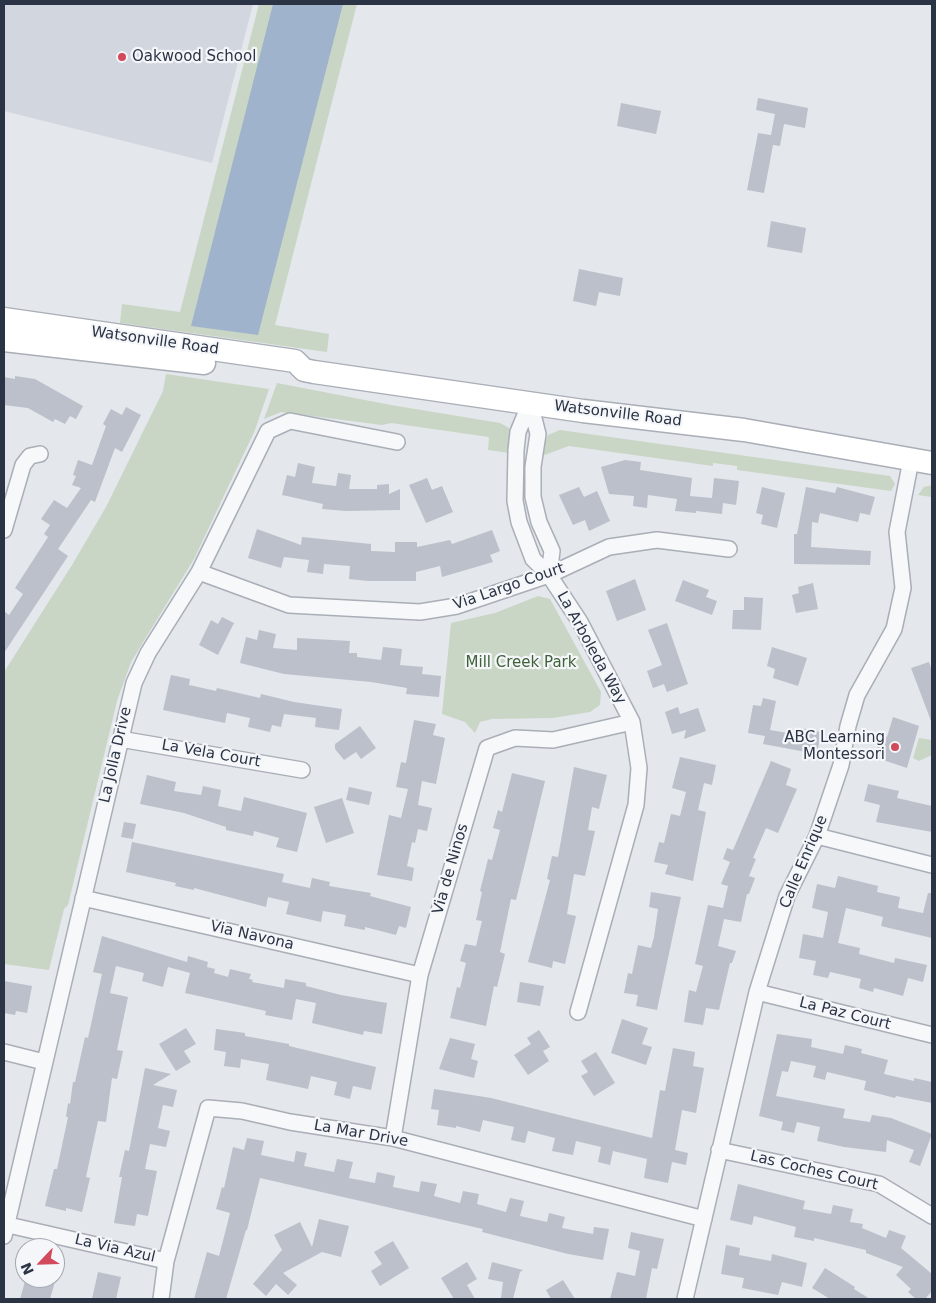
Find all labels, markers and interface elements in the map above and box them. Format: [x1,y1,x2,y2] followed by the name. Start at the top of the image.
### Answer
[132,48,256,66] place label: Oakwood School
[116,51,128,63] marker: Oakwood School
[90,323,220,359] street label: Watsonville Road
[553,397,683,431] street label: Watsonville Road
[451,560,567,614] street label: Via Largo Court
[553,588,629,708] street label: La Arboleda Way
[466,654,576,672] park label: Mill Creek Park
[96,705,136,805] street label: La Jolla Drive
[784,729,885,764] place label: ABC Learning Montessori
[160,736,262,772] street label: La Vela Court
[889,741,901,753] marker: ABC Learning Montessori
[776,813,832,911] street label: Calle Enrique
[429,822,473,916] street label: Via de Ninos
[208,918,296,954] street label: Via Navona
[797,994,893,1034] street label: La Paz Court
[312,1117,410,1151] street label: La Mar Drive
[748,1148,880,1194] street label: Las Coches Court
[73,1231,157,1267] street label: La Via Azul
[15,1238,65,1288] north arrow
[18,1260,37,1277] text: N

